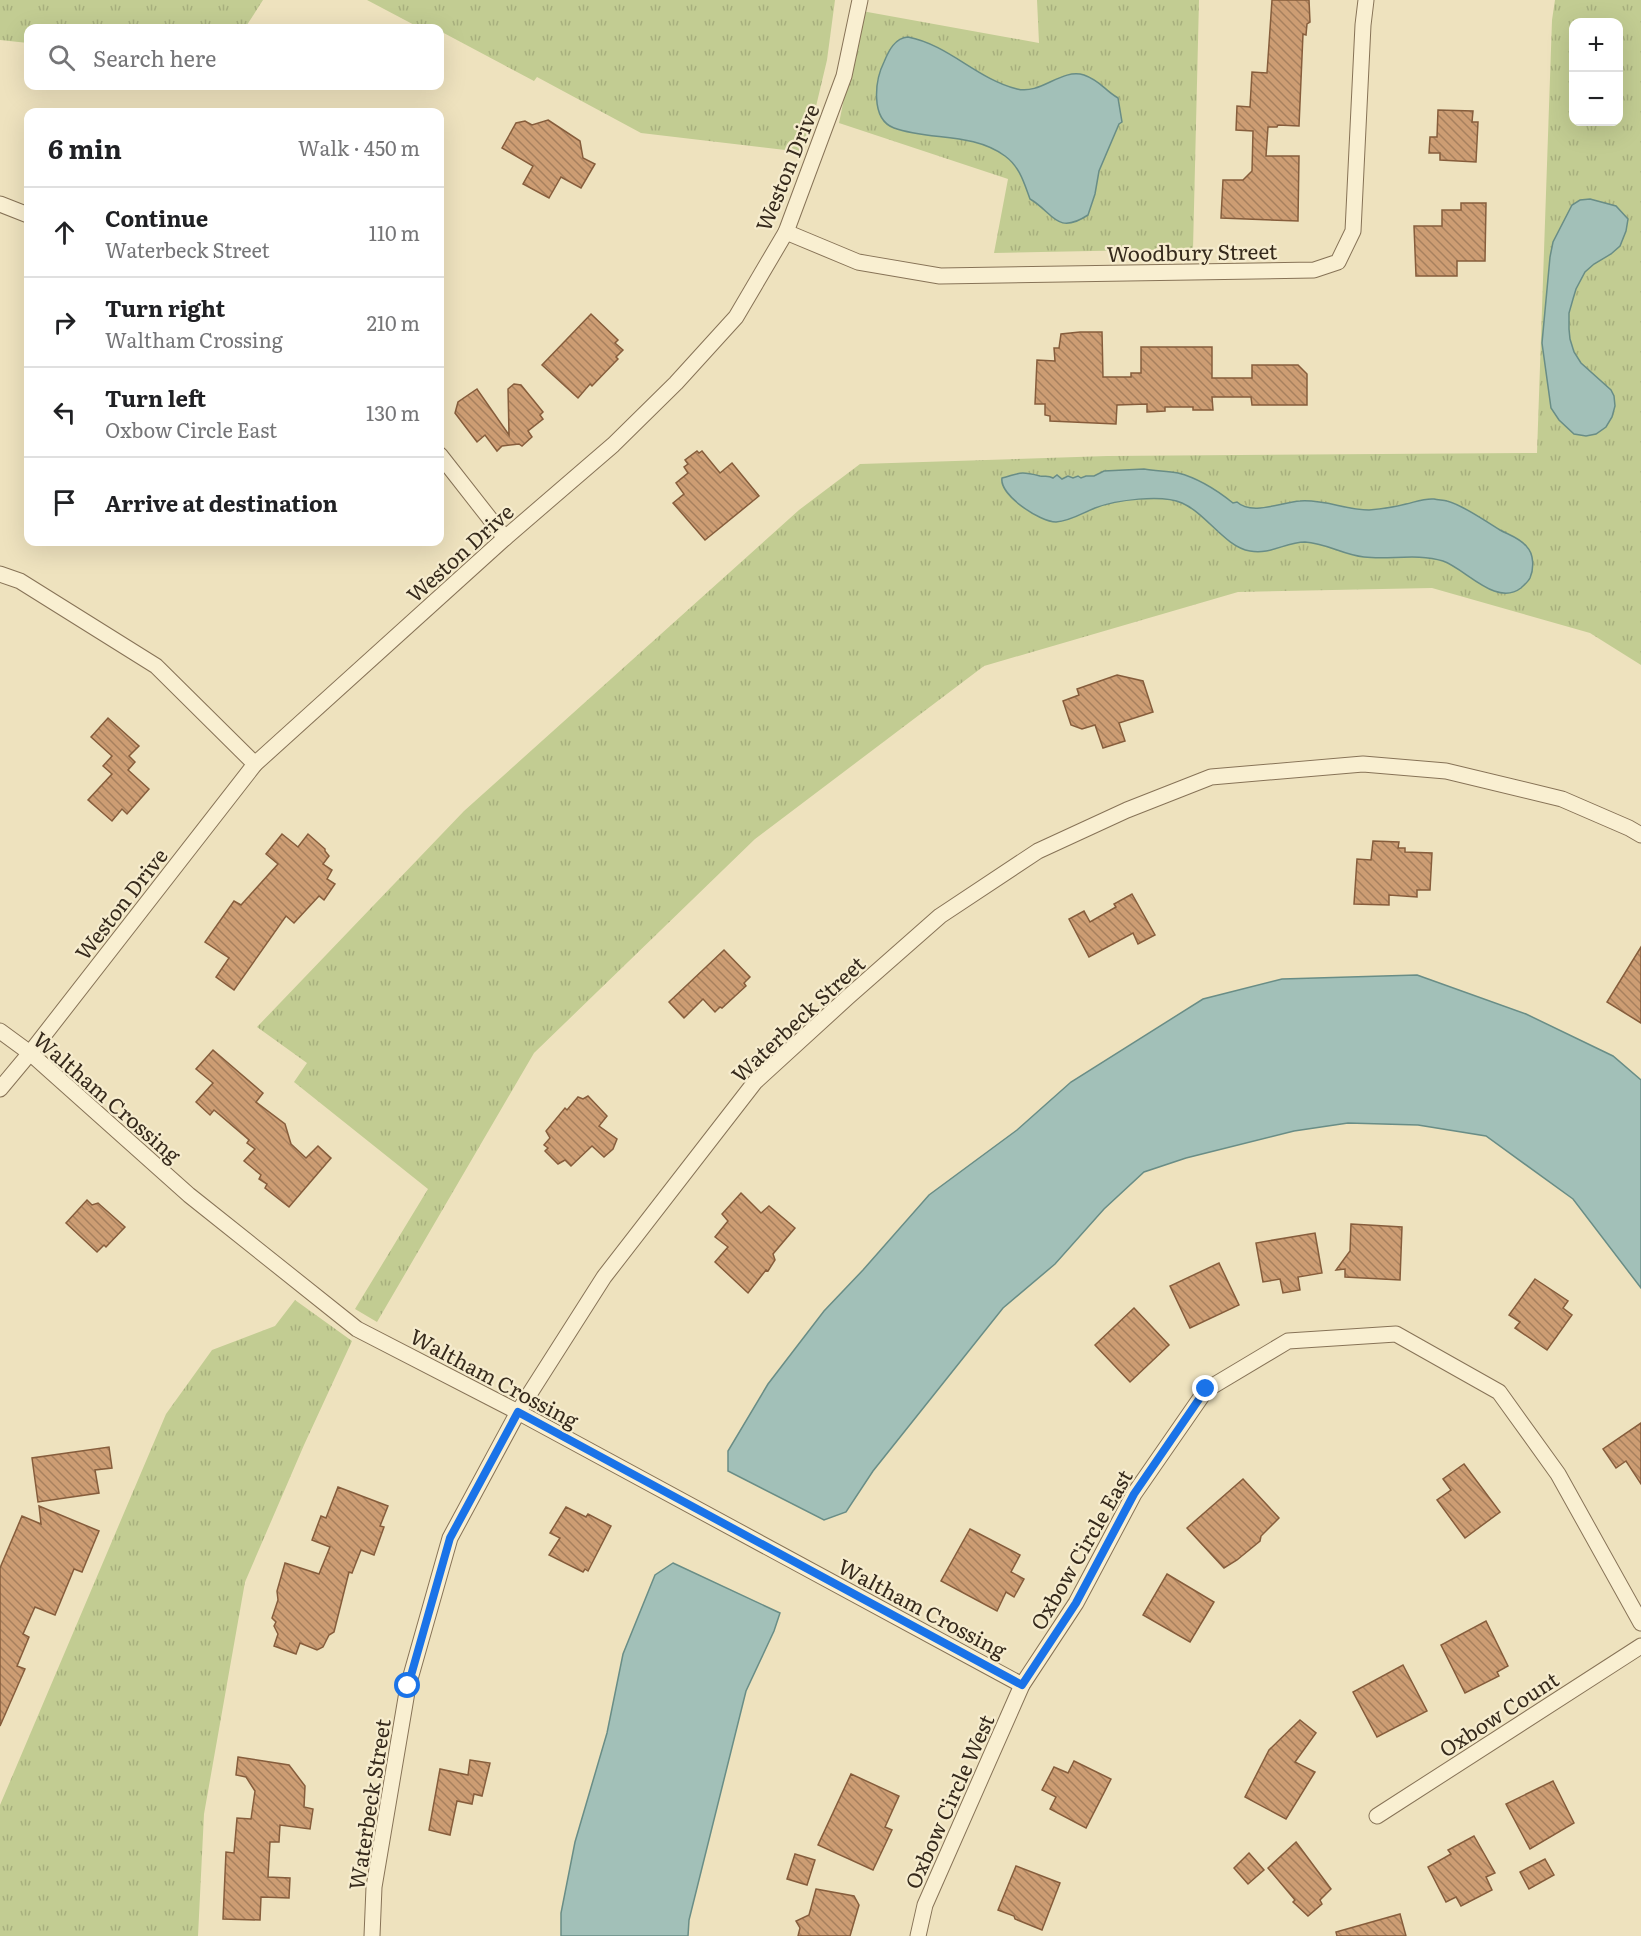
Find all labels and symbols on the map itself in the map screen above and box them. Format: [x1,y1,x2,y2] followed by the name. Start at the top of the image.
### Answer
[746,99,826,235] street label: Weston Drive
[1106,234,1278,268] street label: Woodbury Street
[399,495,519,609] street label: Weston Drive
[66,840,174,966] street label: Weston Drive
[723,947,871,1088] street label: Waterbeck Street
[27,1023,189,1169] street label: Waltham Crossing
[405,1319,585,1435] street label: Waltham Crossing
[1192,1375,1218,1401] route end
[1021,1463,1139,1635] street label: Oxbow Circle East
[833,1549,1013,1665] street label: Waltham Crossing
[1432,1662,1564,1763] street label: Oxbow Count
[394,1672,420,1698] route start
[896,1708,1001,1893] street label: Oxbow Circle West
[339,1716,397,1892] street label: Waterbeck Street

